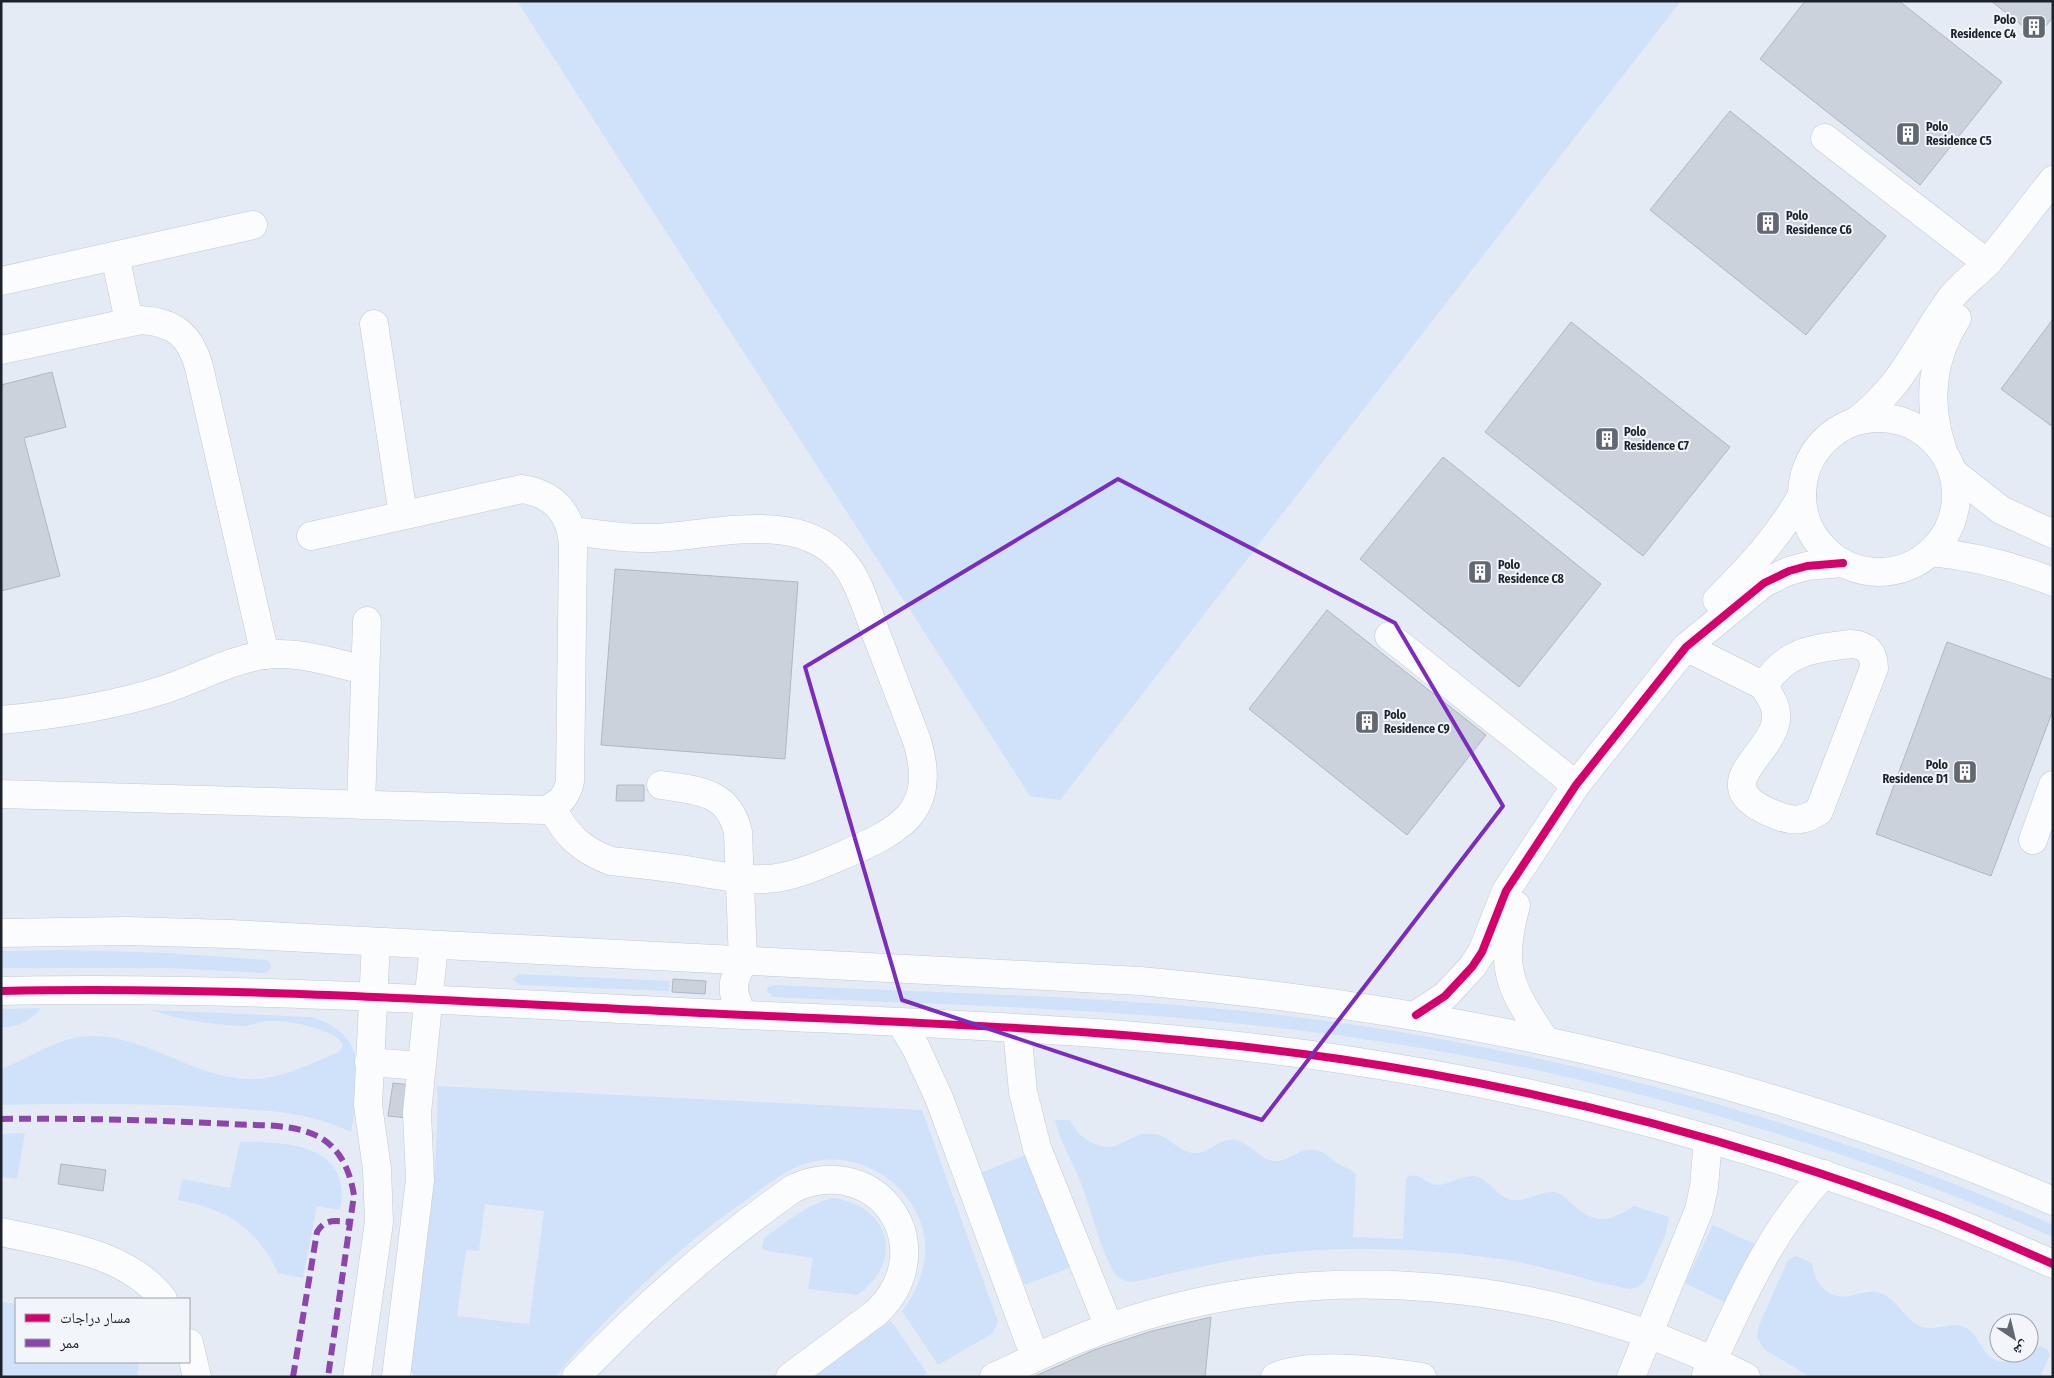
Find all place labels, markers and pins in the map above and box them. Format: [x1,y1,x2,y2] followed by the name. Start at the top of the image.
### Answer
[1951,13,2017,41] place label: Polo Residence C4
[2021,14,2047,40] building icon: Polo Residence C4
[1926,120,1992,148] place label: Polo Residence C5
[1895,121,1921,147] building icon: Polo Residence C5
[1786,209,1852,237] place label: Polo Residence C6
[1755,210,1781,236] building icon: Polo Residence C6
[1624,425,1689,453] place label: Polo Residence C7
[1594,426,1620,452] building icon: Polo Residence C7
[1498,558,1565,586] place label: Polo Residence C8
[1467,559,1493,585] building icon: Polo Residence C8
[1384,708,1450,736] place label: Polo Residence C9
[1354,709,1380,735] building icon: Polo Residence C9
[1882,758,1949,786] place label: Polo Residence D1
[1952,759,1978,785] building icon: Polo Residence D1

